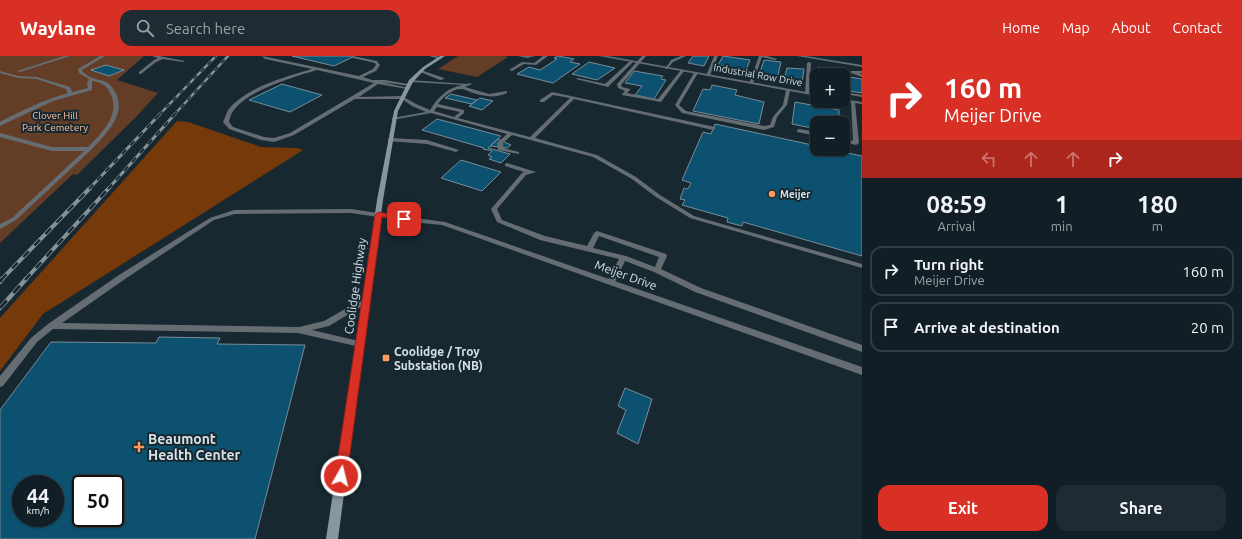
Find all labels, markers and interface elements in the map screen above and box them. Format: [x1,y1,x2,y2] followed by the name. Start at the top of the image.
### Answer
[120,10,400,46] search box
[20,17,96,39] text: Waylane
[134,17,156,39] icon: search
[166,20,245,37] text: Search here
[1002,20,1040,36] text: Home
[1062,20,1090,36] text: Map
[1112,20,1151,36] text: About
[1173,20,1222,36] text: Contact
[713,62,803,88] street label: Industrial Row Drive
[810,68,850,156] map controls
[810,68,850,108] button: +
[878,72,930,124] icon: right
[944,72,1022,103] text: 160 m
[944,105,1042,125] text: Meijer Drive
[22,110,88,133] park label: Clover Hill Park Cemetery
[810,116,850,156] button: −
[978,148,1000,170] icon: left
[1020,148,1042,170] icon: ahead
[1062,148,1084,170] icon: ahead
[1104,148,1126,170] icon: right
[767,189,777,199] marker: Meijer
[780,189,811,200] place label: Meijer
[926,191,986,218] text: 08:59
[1055,191,1068,218] text: 1
[1137,191,1178,218] text: 180
[387,202,421,236] pin
[393,208,415,230] icon: arrive
[937,219,975,233] text: Arrival
[1051,219,1073,233] text: min
[1152,219,1163,233] text: m
[342,237,368,335] street label: Coolidge Highway
[914,256,984,273] text: Turn right
[593,258,659,292] street label: Meijer Drive
[880,260,902,282] icon: right
[1182,263,1224,280] text: 160 m
[914,273,985,287] text: Meijer Drive
[880,316,902,338] icon: arrive
[914,319,1060,336] text: Arrive at destination
[1191,319,1224,336] text: 20 m
[394,345,483,373] place label: Coolidge / Troy Substation (NB)
[381,353,391,363] marker: Coolidge / Troy Substation (NB)
[148,431,241,463] place label: Beaumont Health Center
[133,441,145,453] marker: Beaumont Health Center
[320,455,362,497] position arrow
[72,475,124,527] speed limit sign: 50
[27,484,49,507] text: 44
[878,485,1048,531] button: Exit
[1056,485,1226,531] button: Share
[26,505,50,516] text: km/h

